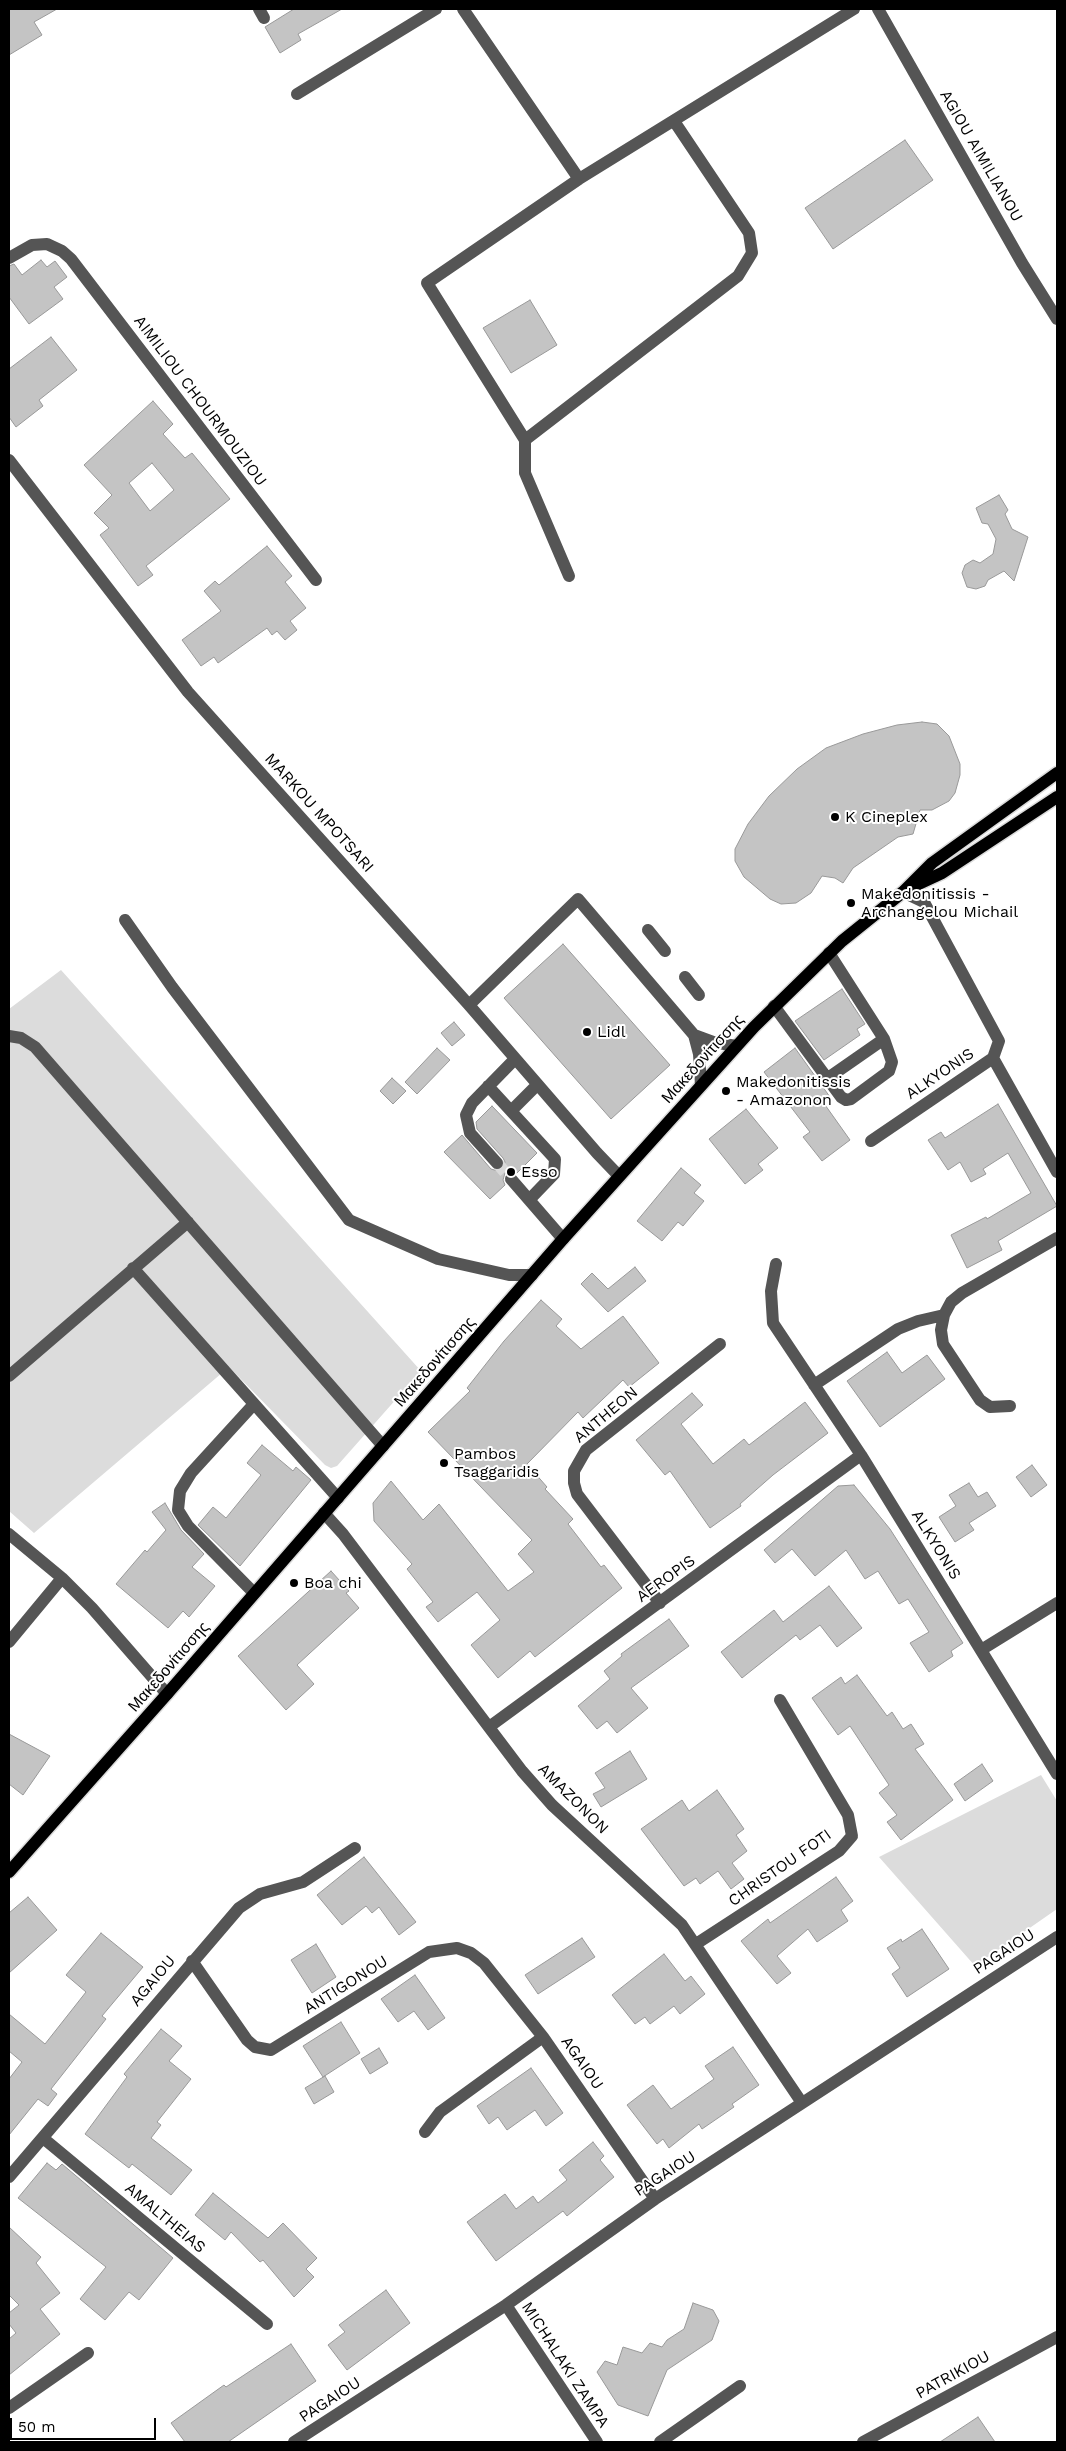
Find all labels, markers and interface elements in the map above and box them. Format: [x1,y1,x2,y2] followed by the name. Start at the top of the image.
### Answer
[935,87,1027,225] street label: AGIOU AIMILIANOU
[130,312,270,490] street label: AIMILIOU CHOURMOUZIOU
[260,749,378,877] street label: MARKOU MPOTSARI
[845,807,928,827] place label: K Cineplex
[829,811,841,823] marker: K Cineplex
[861,884,1018,922] place label: Makedonitissis - Archangelou Michail
[845,897,857,909] marker: Makedonitissis - Archangelou Michail
[658,1010,748,1108] street label: Μακεδονίτισσης
[597,1022,626,1042] place label: Lidl
[581,1026,593,1038] marker: Lidl
[902,1044,978,1104] street label: ALKYONIS
[736,1072,851,1110] place label: Makedonitissis - Amazonon
[720,1085,732,1097] marker: Makedonitissis - Amazonon
[521,1162,558,1182] place label: Esso
[505,1166,517,1178] marker: Esso
[391,1313,479,1411] street label: Μακεδονίτισσης
[570,1383,642,1447] street label: ANTHEON
[454,1444,539,1482] place label: Pambos Tsaggaridis
[438,1457,450,1469] marker: Pambos Tsaggaridis
[907,1507,965,1583] street label: ALKYONIS
[633,1551,699,1607] street label: AEROPIS
[304,1573,362,1593] place label: Boa chi
[288,1577,300,1589] marker: Boa chi
[125,1618,213,1716] street label: Μακεδονίτισσης
[534,1760,612,1838] street label: AMAZONON
[725,1825,835,1911] street label: CHRISTOU FOTI
[970,1925,1038,1979] street label: PAGAIOU
[126,1952,180,2010] street label: AGAIOU
[301,1952,391,2018] street label: ANTIGONOU
[557,2033,607,2093] street label: AGAIOU
[631,2147,699,2201] street label: PAGAIOU
[121,2179,209,2257] street label: AMALTHEIAS
[517,2298,613,2432] street label: MICHALAKI ZAMPA
[913,2347,993,2403] street label: PATRIKIOU
[296,2373,364,2427] street label: PAGAIOU
[12,2408,159,2440] scale bar
[18,2418,55,2436] text: 50 m

